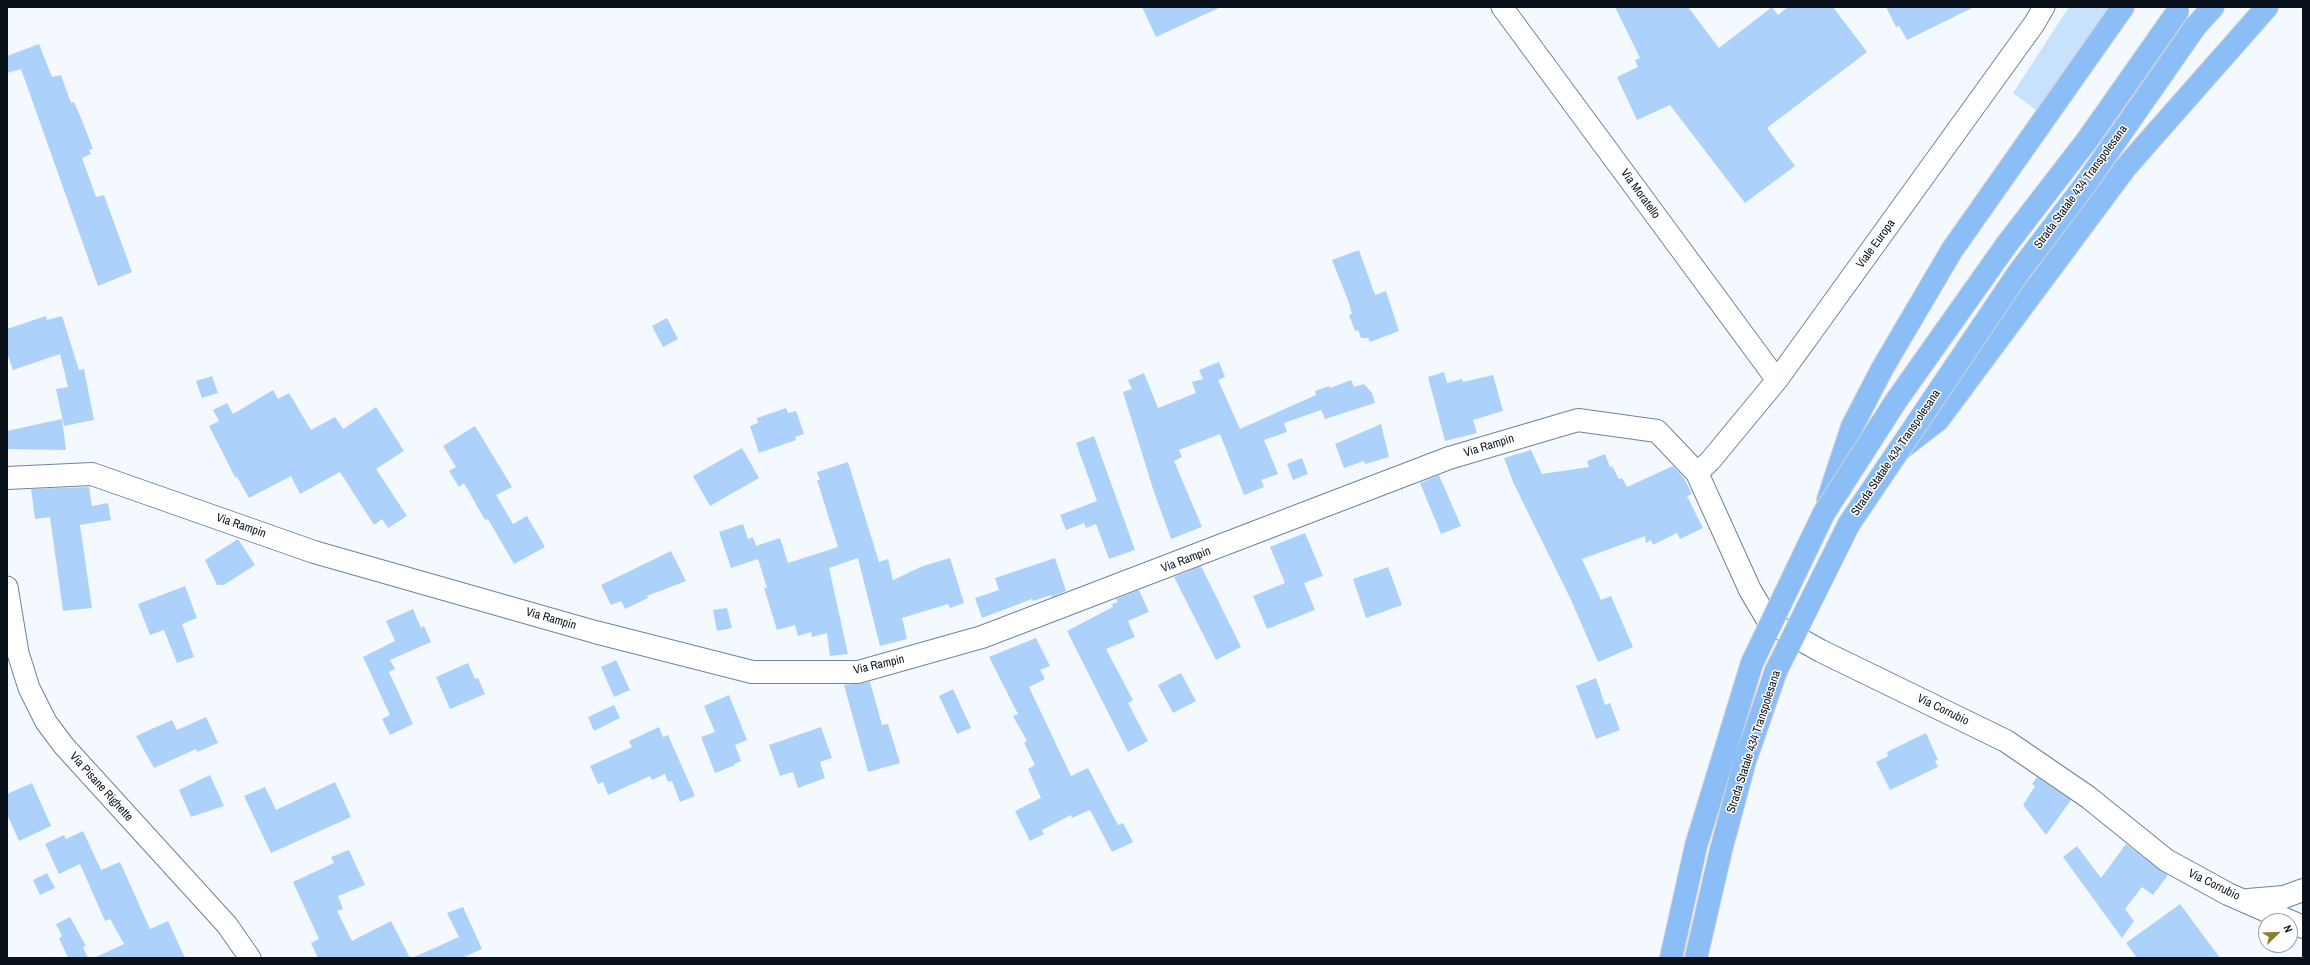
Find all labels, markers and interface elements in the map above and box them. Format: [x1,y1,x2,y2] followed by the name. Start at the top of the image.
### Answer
[2031,123,2131,251] street label: Strada Statale 434 Transpolesana
[1617,166,1663,222] street label: Via Moratello
[1854,217,1898,271] street label: Viale Europa
[1848,387,1944,519] street label: Strada Statale 434 Transpolesana
[1462,432,1516,460] street label: Via Rampin
[214,511,268,541] street label: Via Rampin
[1159,544,1213,576] street label: Via Rampin
[524,605,578,633] street label: Via Rampin
[852,652,906,678] street label: Via Rampin
[1724,669,1784,815] street label: Strada Statale 434 Transpolesana
[1915,691,1971,729] street label: Via Corrubio
[66,750,136,824] street label: Via Pisane Righette
[2186,866,2242,904] street label: Via Corrubio
[2258,913,2298,953] north arrow
[2280,923,2296,934] text: N

